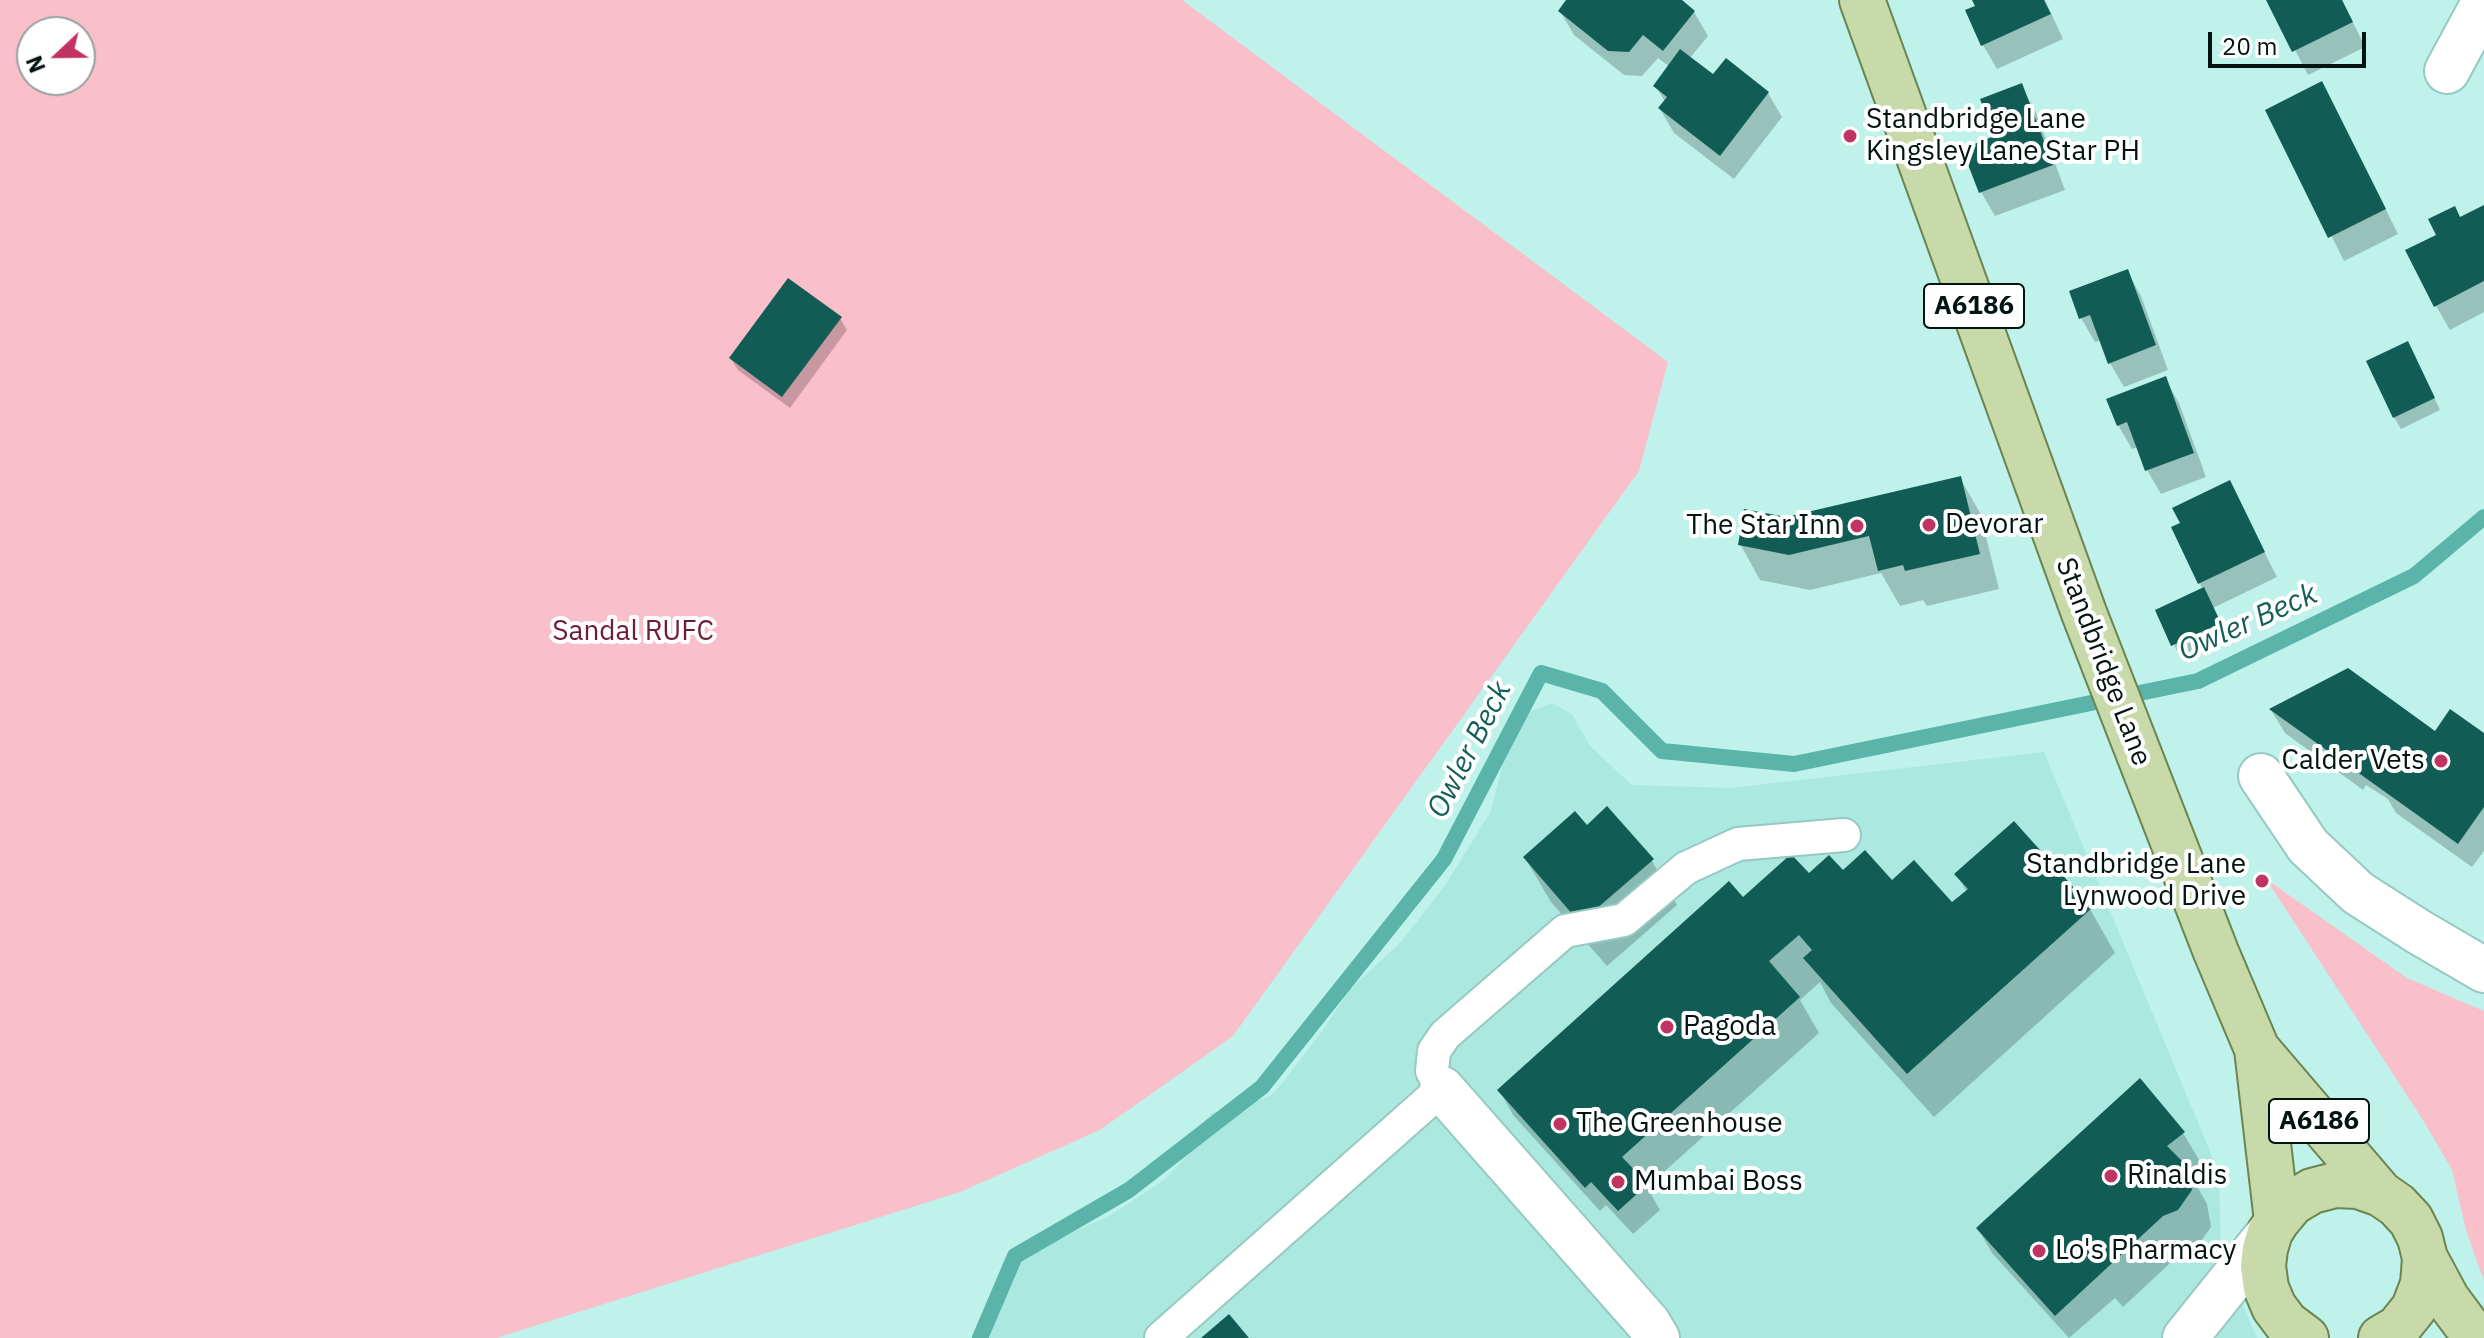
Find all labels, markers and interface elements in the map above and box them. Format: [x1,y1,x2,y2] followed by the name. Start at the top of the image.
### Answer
[16,16,96,96] north arrow
[2212,16,2370,66] scale bar
[2222,30,2277,62] text: 20 m
[19,52,52,77] text: N
[1866,103,2140,169] place label: Standbridge Lane Kingsley Lane Star PH
[1841,127,1859,145] marker: Standbridge Lane Kingsley Lane Star PH
[1924,284,2024,328] road number: A6186
[1945,508,2044,542] place label: Devorar
[1686,509,1841,543] place label: The Star Inn
[1920,516,1938,534] marker: Devorar
[1848,517,1866,535] marker: The Star Inn
[2048,553,2158,771] street label: Standbridge Lane
[2173,576,2323,670] water label: Owler Beck
[552,615,714,649] park label: Sandal RUFC
[1420,676,1520,824] water label: Owler Beck
[2282,744,2425,778] place label: Calder Vets
[2432,752,2450,770] marker: Calder Vets
[2026,848,2246,914] place label: Standbridge Lane Lynwood Drive
[2253,872,2271,890] marker: Standbridge Lane Lynwood Drive
[1683,1010,1776,1044] place label: Pagoda
[1658,1018,1676,1036] marker: Pagoda
[2269,1099,2369,1143] road number: A6186
[1576,1107,1783,1141] place label: The Greenhouse
[1551,1115,1569,1133] marker: The Greenhouse
[2127,1159,2227,1193] place label: Rinaldis
[1634,1165,1803,1199] place label: Mumbai Boss
[2102,1167,2120,1185] marker: Rinaldis
[1609,1173,1627,1191] marker: Mumbai Boss
[2055,1234,2236,1268] place label: Lo's Pharmacy
[2030,1242,2048,1260] marker: Lo's Pharmacy

